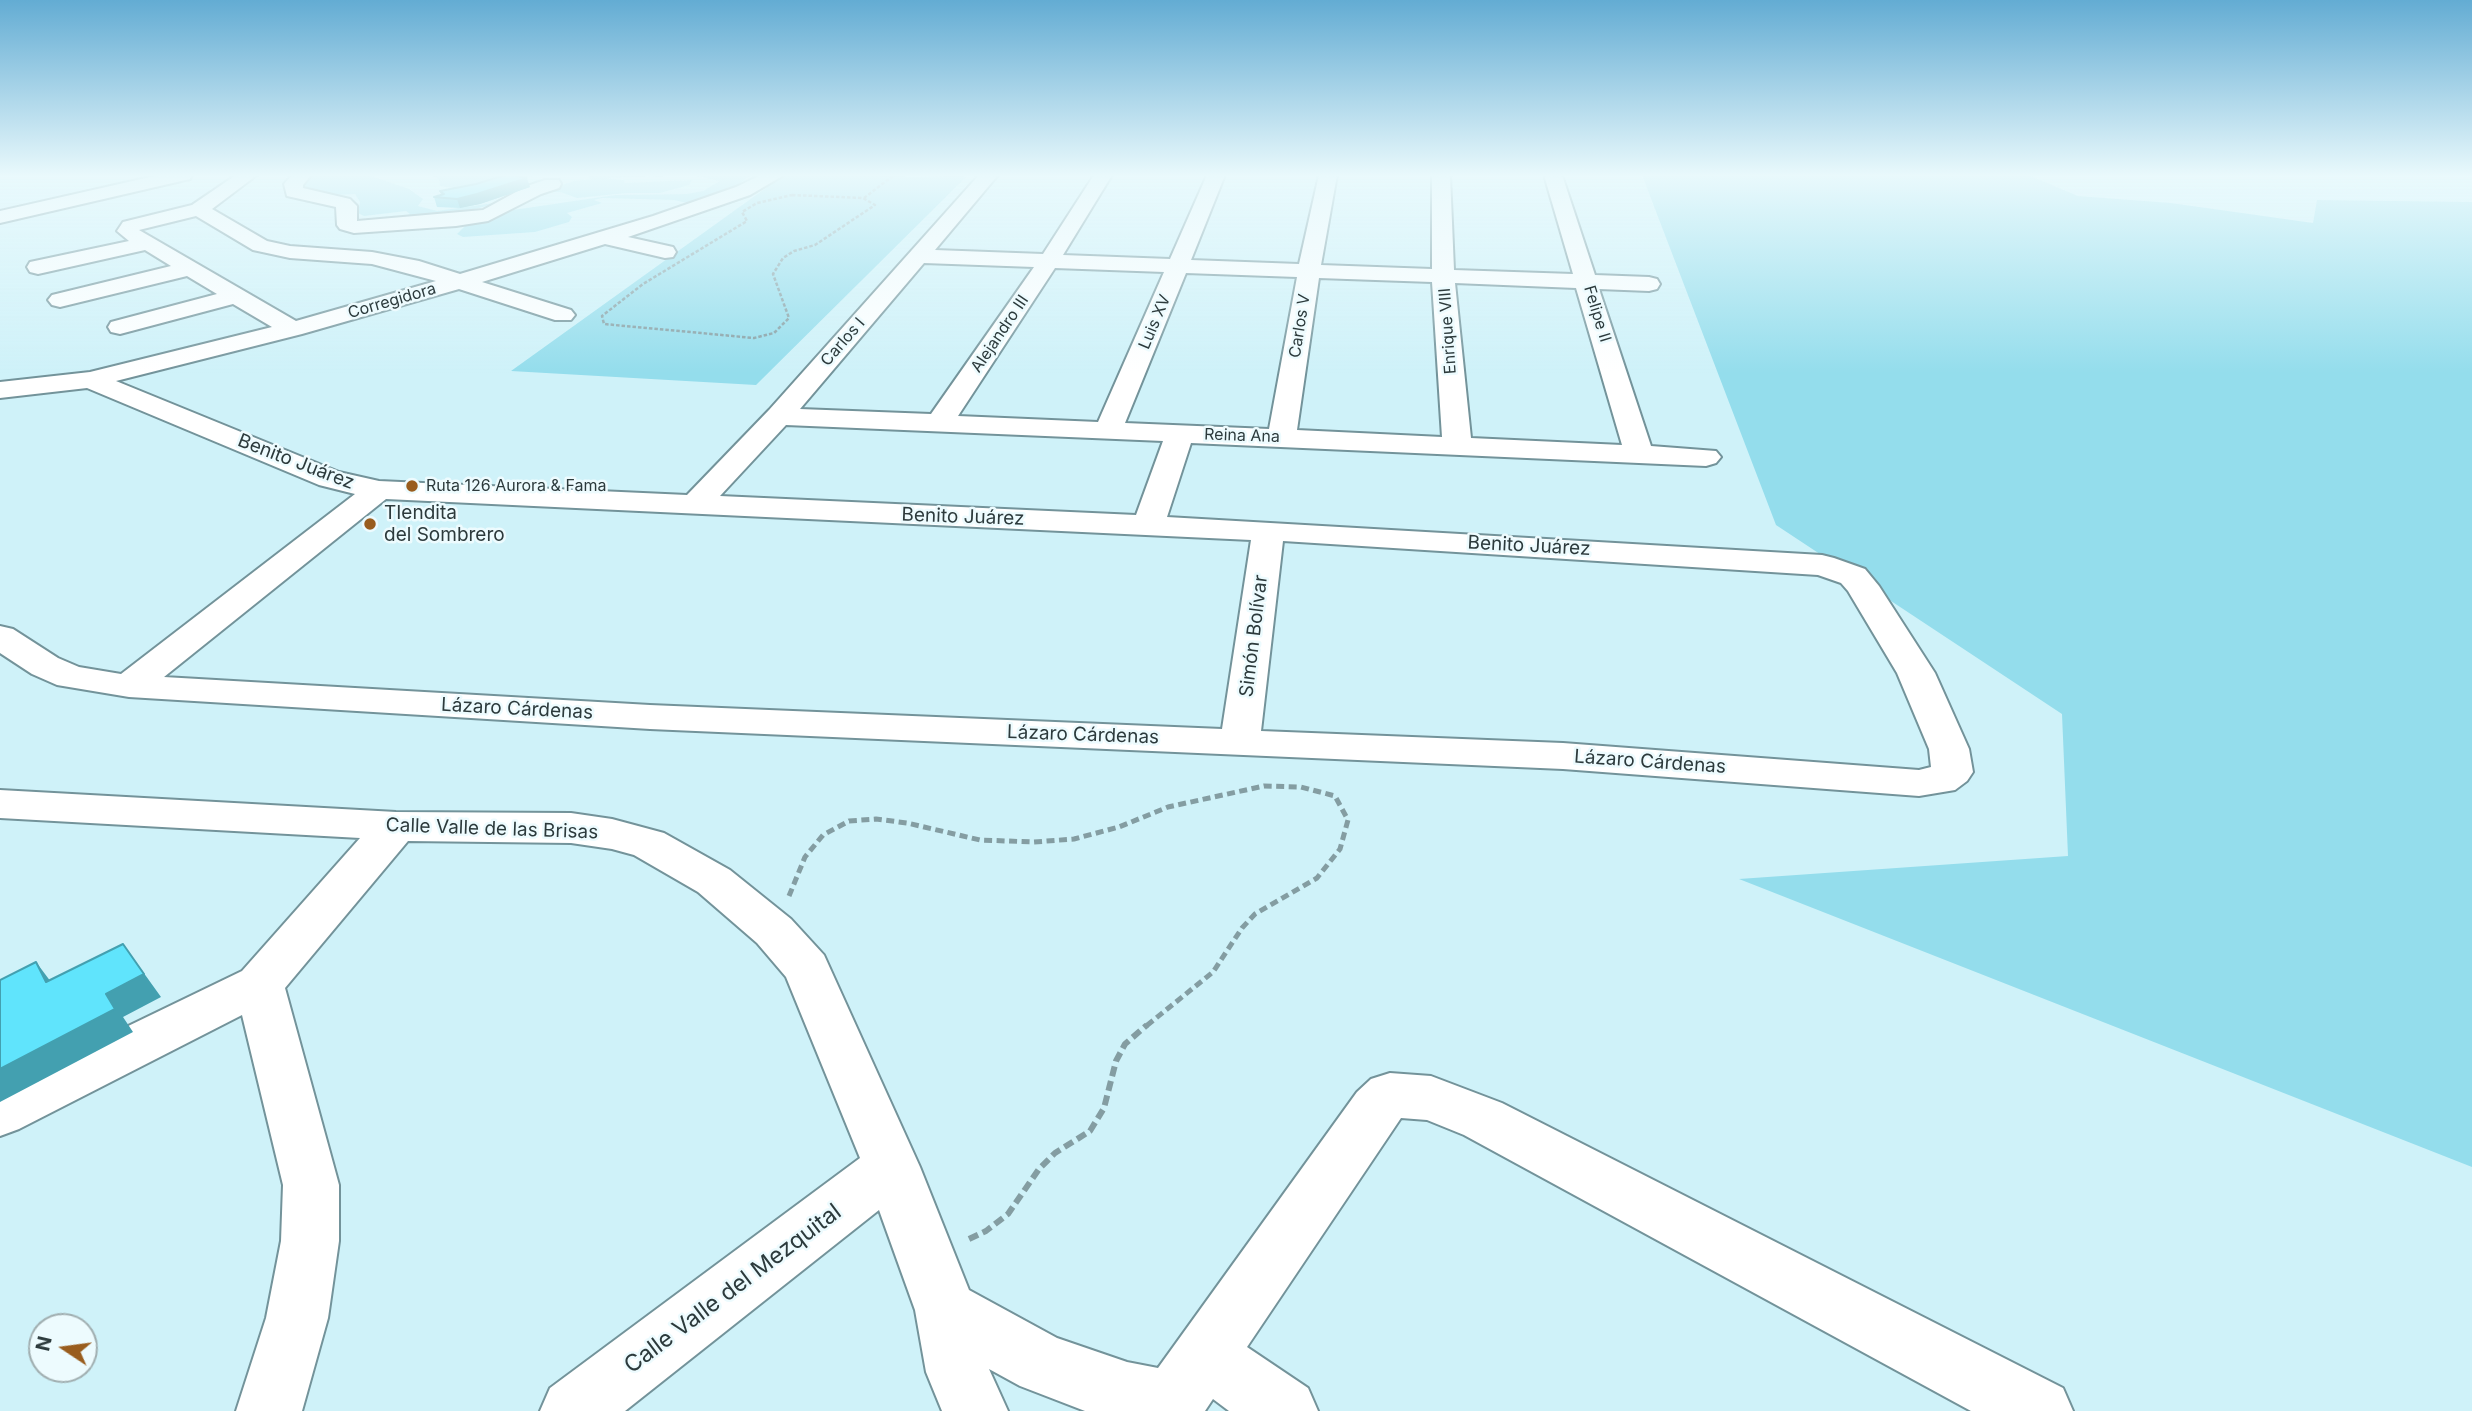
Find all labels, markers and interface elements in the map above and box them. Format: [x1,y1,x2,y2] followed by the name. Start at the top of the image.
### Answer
[346,279,438,323] street label: Corregidora
[1579,283,1615,345] street label: Felipe II
[1435,287,1461,375] street label: Enrique VIII
[967,292,1033,376] street label: Alejandro III
[1135,292,1175,352] street label: Luis XV
[1285,293,1315,359] street label: Carlos V
[817,314,869,370] street label: Carlos I
[1204,425,1280,447] street label: Reina Ana
[235,429,357,495] street label: Benito Juárez
[426,476,606,496] place label: Ruta 126 Aurora & Fama
[404,478,420,494] marker: Ruta 126 Aurora & Fama
[384,502,505,546] place label: TIendita del Sombrero
[901,503,1025,531] street label: Benito Juárez
[362,516,378,532] marker: TIendita del Sombrero
[1467,531,1591,561] street label: Benito Juárez
[1235,574,1273,698] street label: Simón Bolívar
[440,694,594,724] street label: Lázaro Cárdenas
[1007,721,1159,749] street label: Lázaro Cárdenas
[1573,745,1727,779] street label: Lázaro Cárdenas
[385,814,599,844] street label: Calle Valle de las Brisas
[619,1198,847,1380] street label: Calle Valle del Mezquital
[28,1313,98,1383] north arrow
[31,1334,57,1353] text: N

